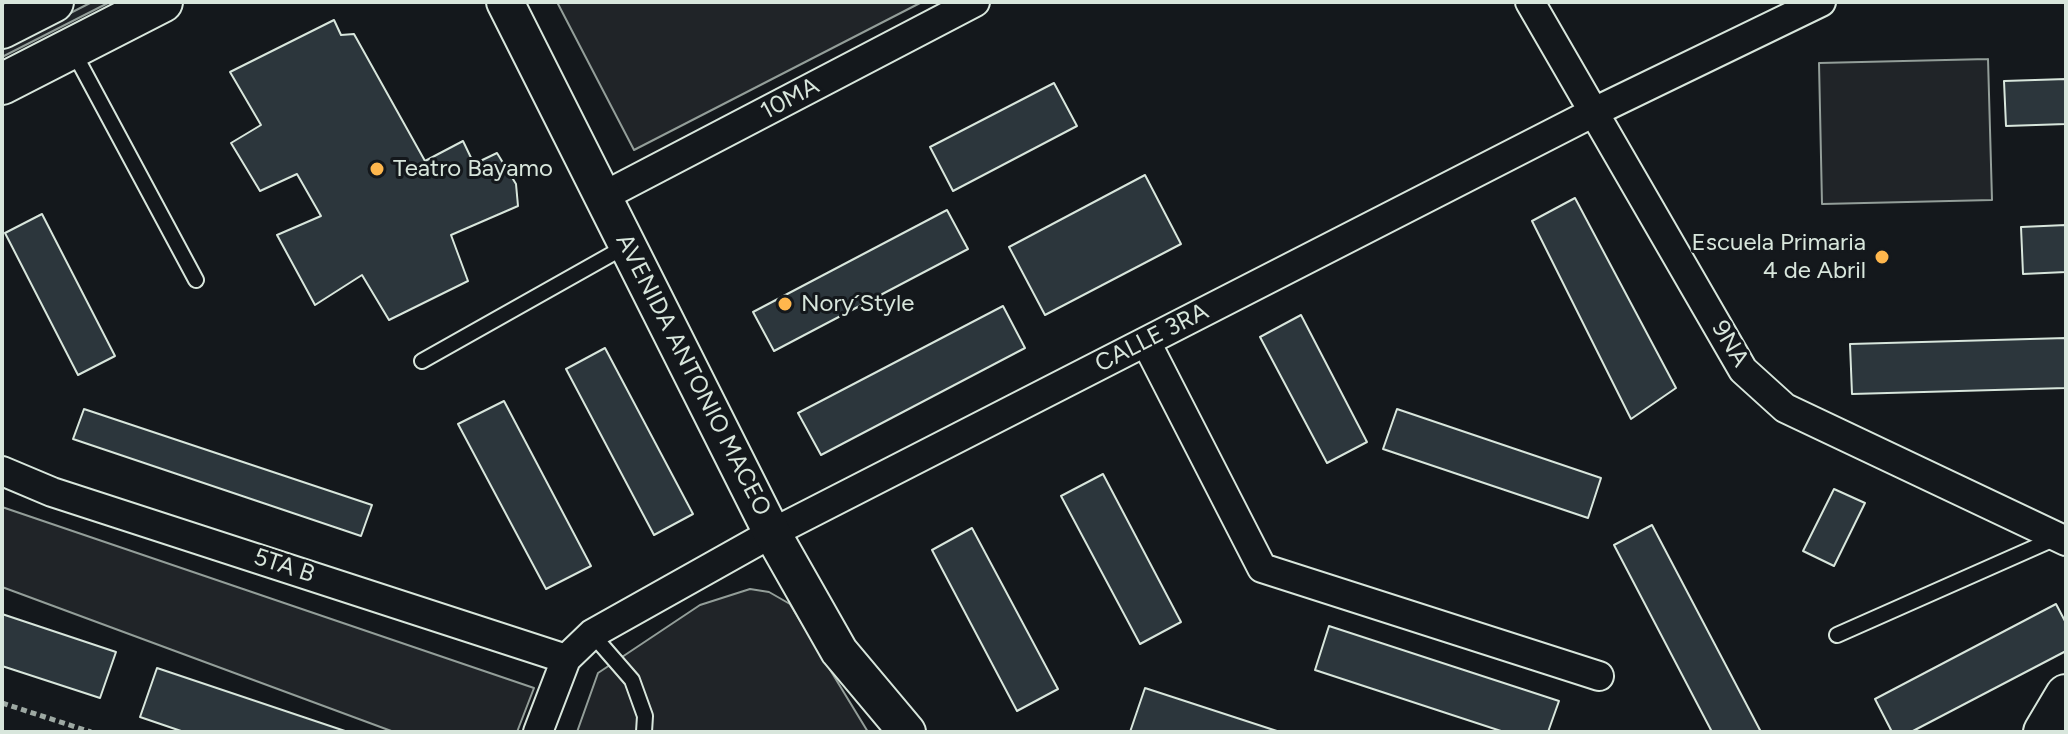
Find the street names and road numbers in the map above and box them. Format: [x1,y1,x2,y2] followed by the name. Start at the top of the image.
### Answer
[756,72,824,126] street label: 10MA
[609,229,777,521] street label: AVENIDA ANTONIO MACEO
[1091,297,1213,379] street label: CALLE 3RA
[1705,316,1755,372] street label: 9NA
[250,543,318,589] street label: 5TA B

